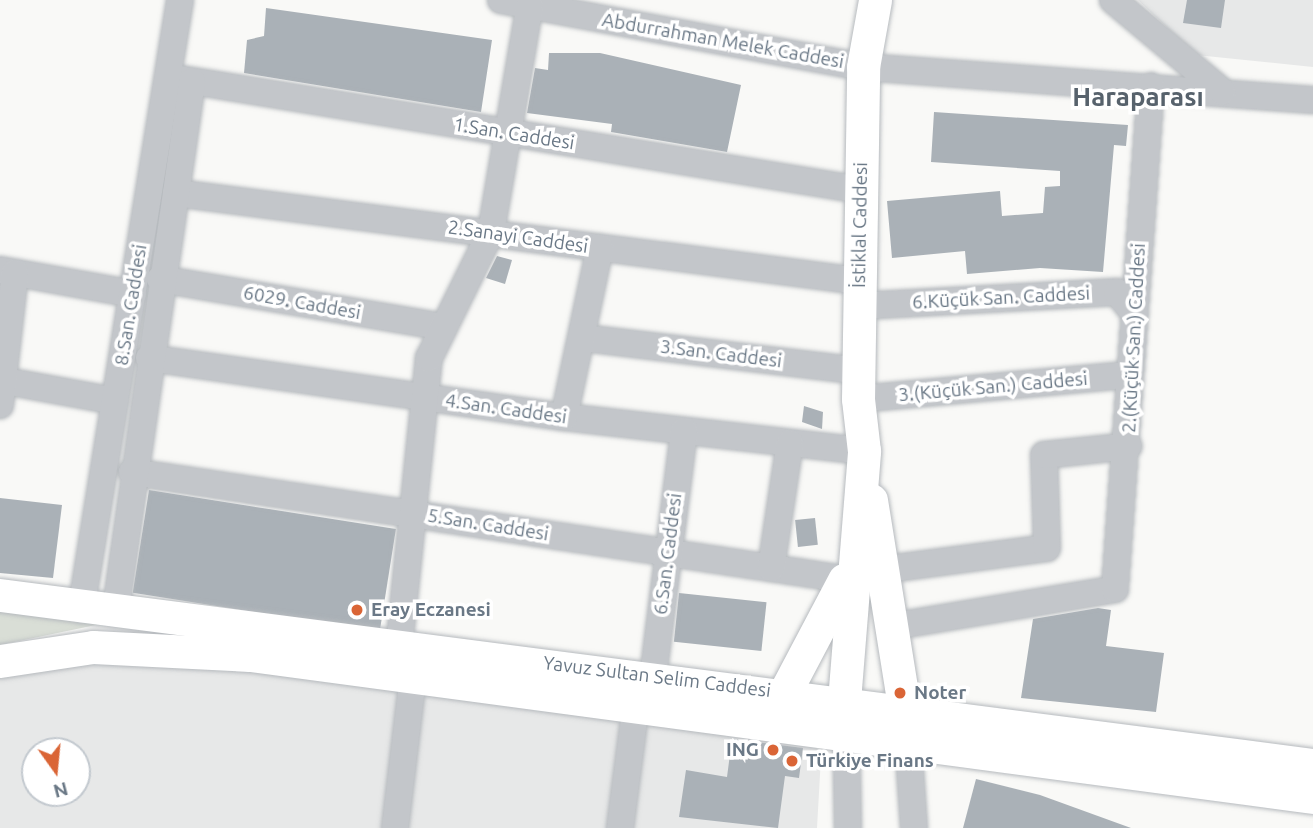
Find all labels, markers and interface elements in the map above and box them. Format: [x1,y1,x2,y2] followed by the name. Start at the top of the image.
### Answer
[600,8,846,74] street label: Abdurrahman Melek Caddesi
[1072,81,1204,113] district label: Haraparası
[452,113,576,155] street label: 1.San. Caddesi
[848,162,872,288] street label: İstiklal Caddesi
[447,216,589,258] street label: 2.Sanayi Caddesi
[110,243,152,367] street label: 8.San. Caddesi
[1118,243,1150,433] street label: 2.(Küçük San.) Caddesi
[241,281,363,325] street label: 6029. Caddesi
[912,282,1090,314] street label: 6.Küçük San. Caddesi
[659,335,783,373] street label: 3.San. Caddesi
[897,367,1089,407] street label: 3.(Küçük San.) Caddesi
[444,389,568,429] street label: 4.San. Caddesi
[649,492,687,616] street label: 6.San. Caddesi
[426,504,550,546] street label: 5.San. Caddesi
[371,599,491,621] place label: Eray Eczanesi
[349,602,365,618] marker: Eray Eczanesi
[542,652,772,702] street label: Yavuz Sultan Selim Caddesi
[914,682,966,704] place label: Noter
[892,685,908,701] marker: Noter
[21,737,91,807] north arrow
[726,739,759,761] place label: ING
[765,742,781,758] marker: ING
[806,750,934,772] place label: Türkiye Finans
[784,753,800,769] marker: Türkiye Finans
[51,778,71,803] text: N

